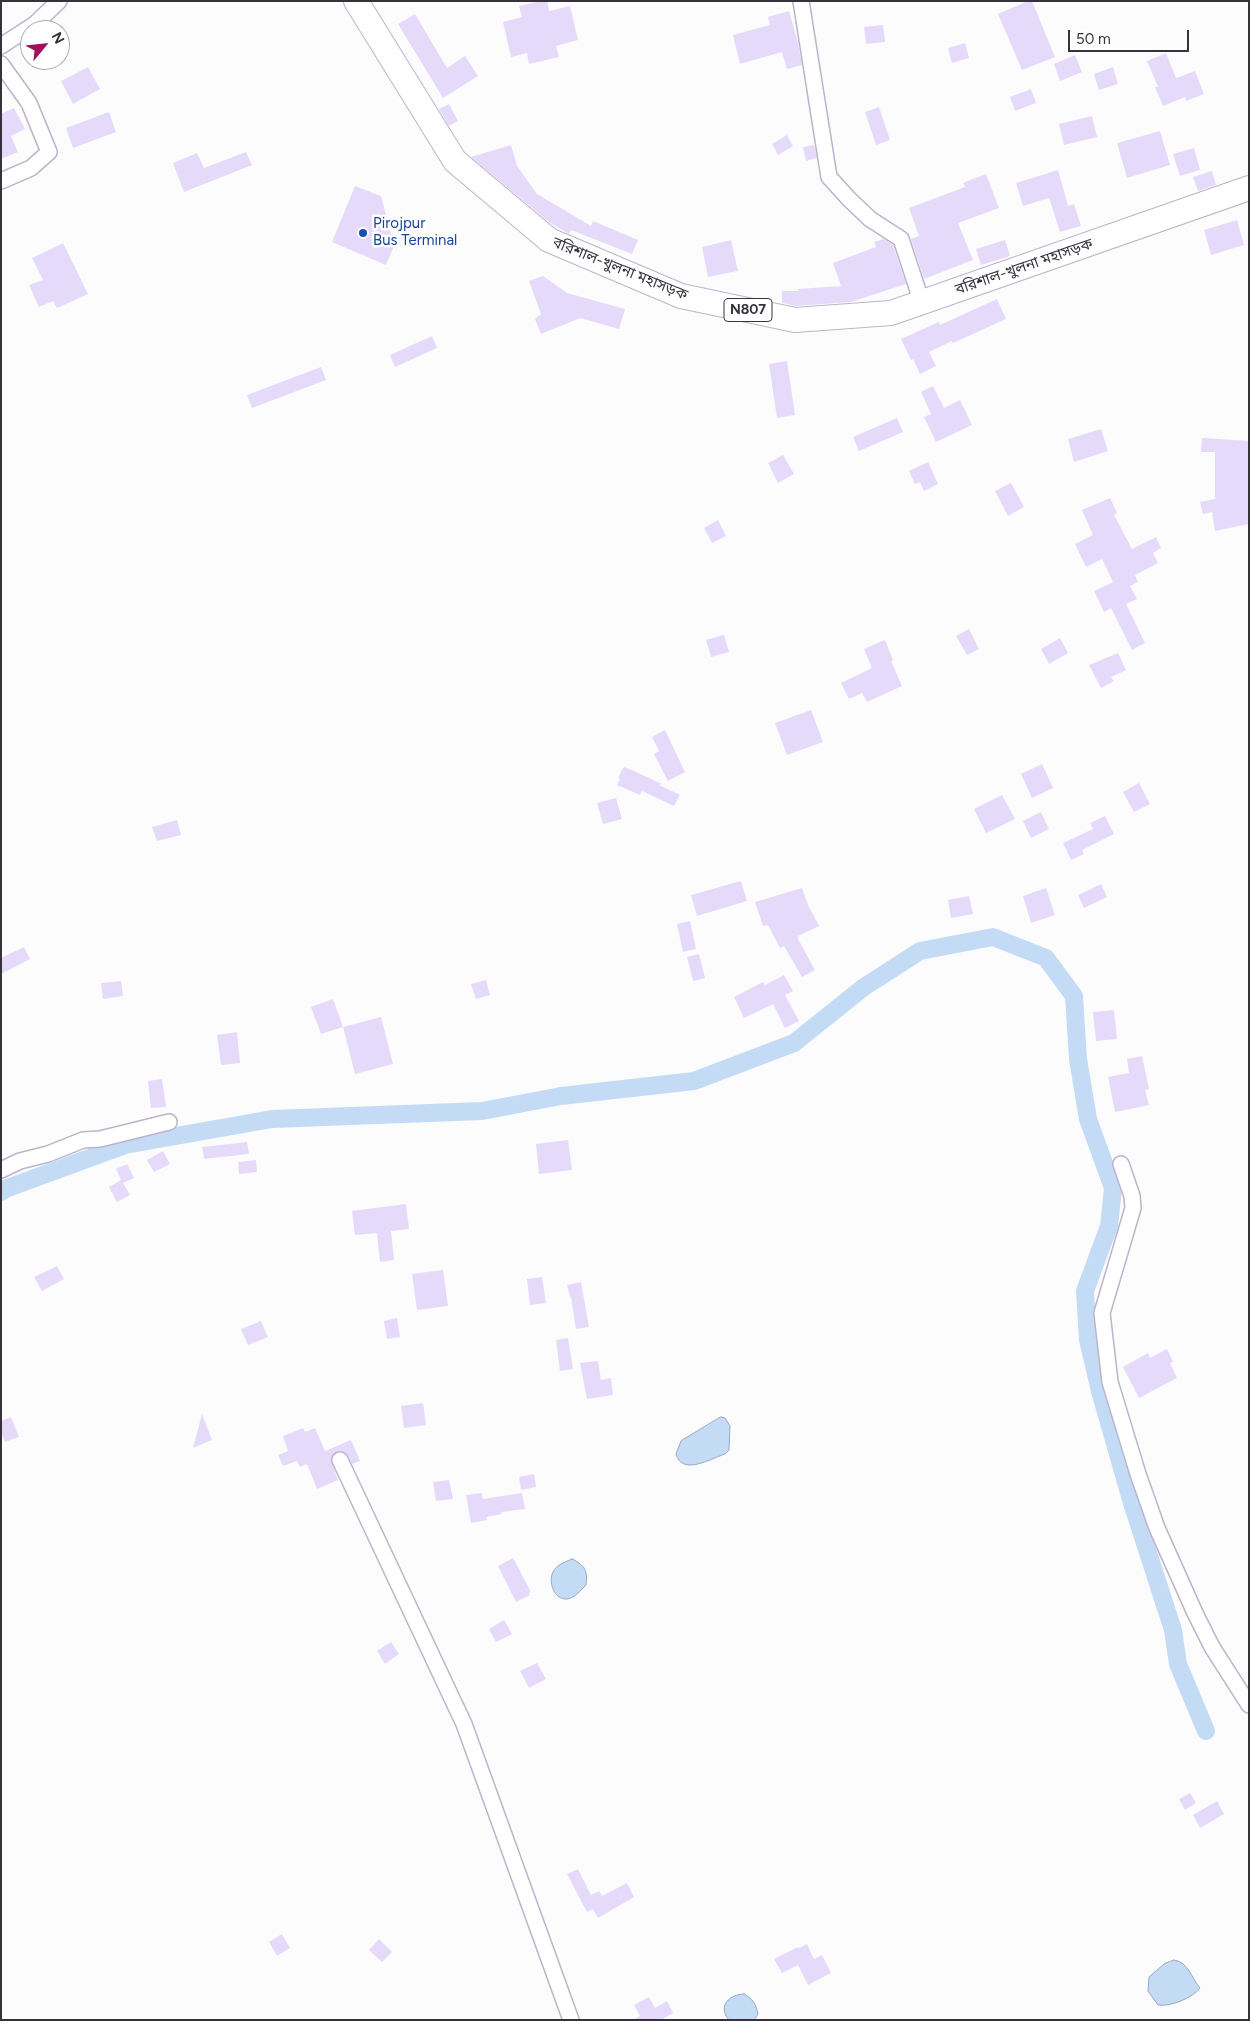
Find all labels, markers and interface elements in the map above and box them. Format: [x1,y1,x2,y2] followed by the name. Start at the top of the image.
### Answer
[20,20,70,70] north arrow
[1070,20,1191,52] scale bar
[48,29,68,47] text: N
[1076,30,1111,48] text: 50 m
[373,215,457,250] place label: Pirojpur Bus Terminal
[357,227,369,239] marker: Pirojpur Bus Terminal
[550,234,690,304] street label: বরিশাল-খুলনা মহাসড়ক
[953,235,1095,299] street label: বরিশাল-খুলনা মহাসড়ক
[724,298,772,322] road number: N807

